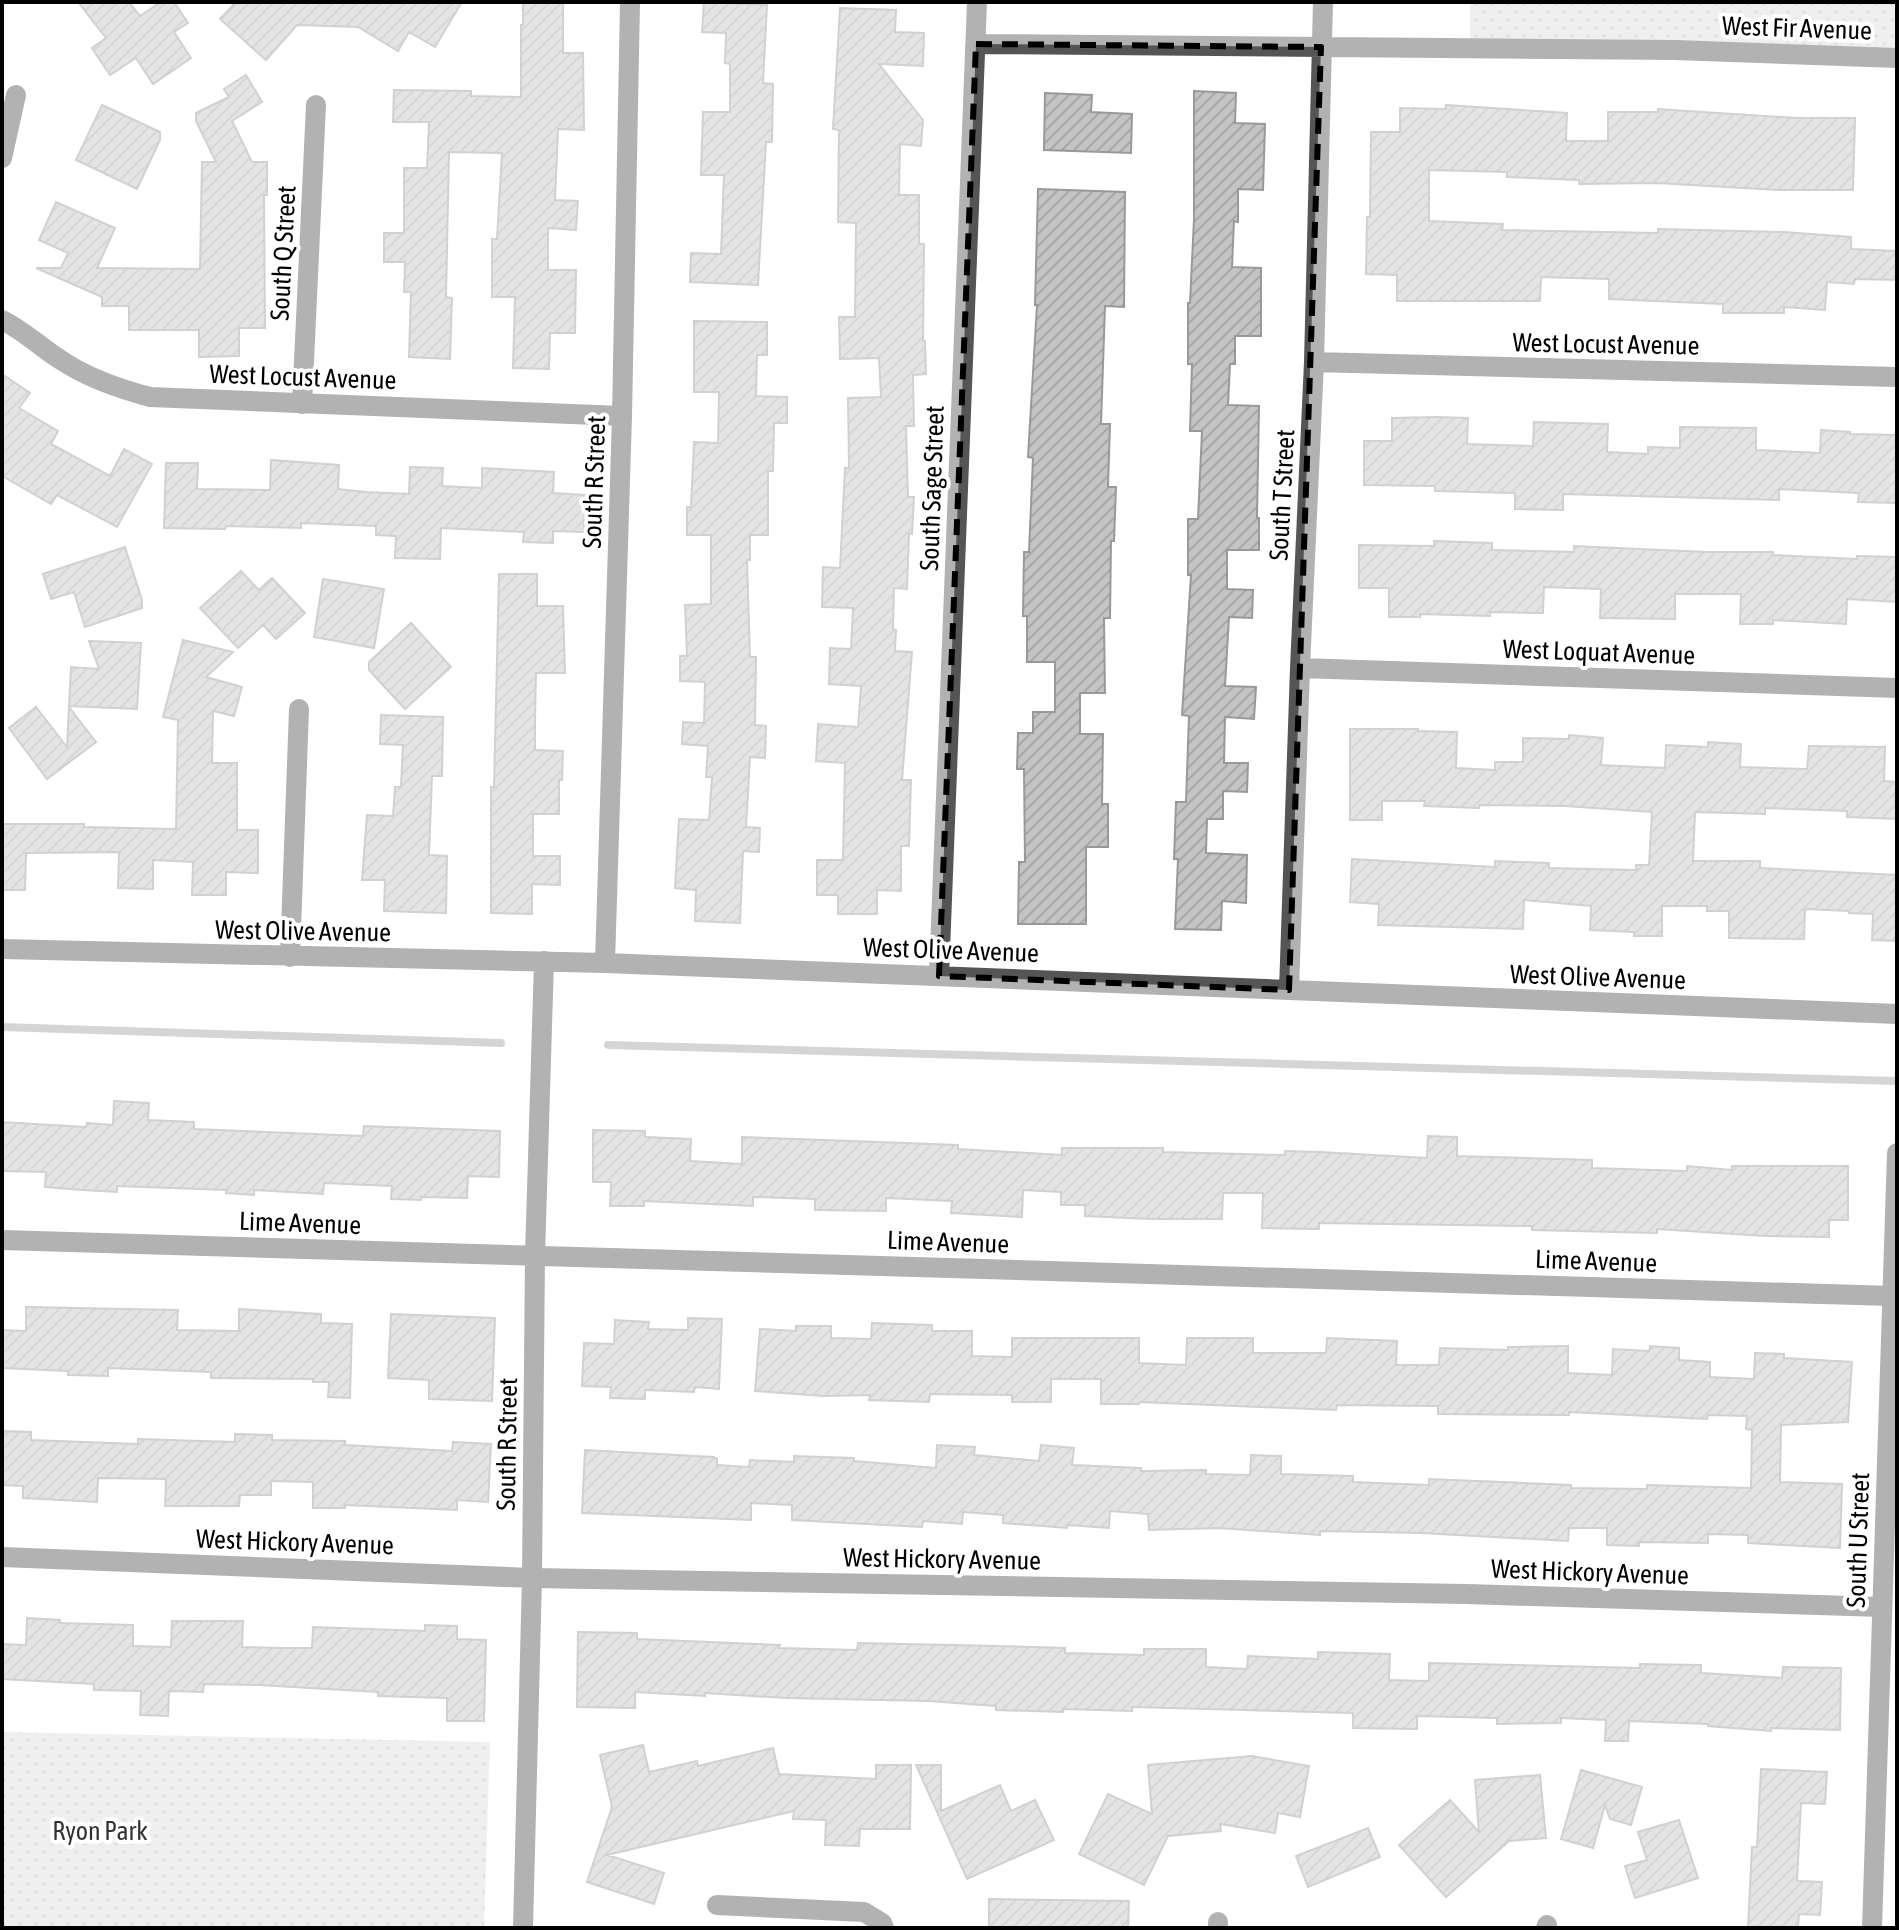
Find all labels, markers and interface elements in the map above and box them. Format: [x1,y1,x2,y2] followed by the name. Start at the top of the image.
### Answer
[1722,10,1872,46] street label: West Fir Avenue
[264,185,302,321] street label: South Q Street
[1512,327,1700,361] street label: West Locust Avenue
[209,359,397,395] street label: West Locust Avenue
[914,405,950,571] street label: South Sage Street
[577,415,611,549] street label: South R Street
[1264,429,1300,561] street label: South T Street
[1502,634,1696,670] street label: West Loquat Avenue
[215,914,391,948] street label: West Olive Avenue
[863,932,1039,968] street label: West Olive Avenue
[1510,959,1686,995] street label: West Olive Avenue
[238,1206,362,1240] street label: Lime Avenue
[886,1225,1010,1259] street label: Lime Avenue
[1534,1244,1658,1278] street label: Lime Avenue
[491,1377,523,1511] street label: South R Street
[1841,1472,1875,1608] street label: South U Street
[196,1524,394,1560] street label: West Hickory Avenue
[843,1542,1041,1576] street label: West Hickory Avenue
[1491,1554,1689,1590] street label: West Hickory Avenue
[52,1816,148,1846] park label: Ryon Park

